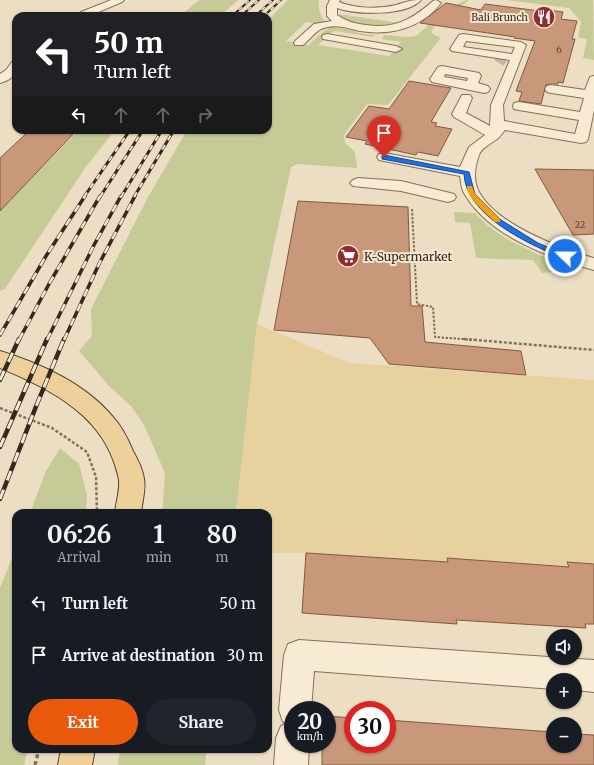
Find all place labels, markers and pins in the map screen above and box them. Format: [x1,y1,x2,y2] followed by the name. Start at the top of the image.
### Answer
[531,4,557,30] restaurant icon: Bali Brunch
[471,11,528,24] place label: Bali Brunch
[367,116,401,157] pin
[335,243,361,269] supermarket icon: K-Supermarket
[364,249,453,264] place label: K-Supermarket

